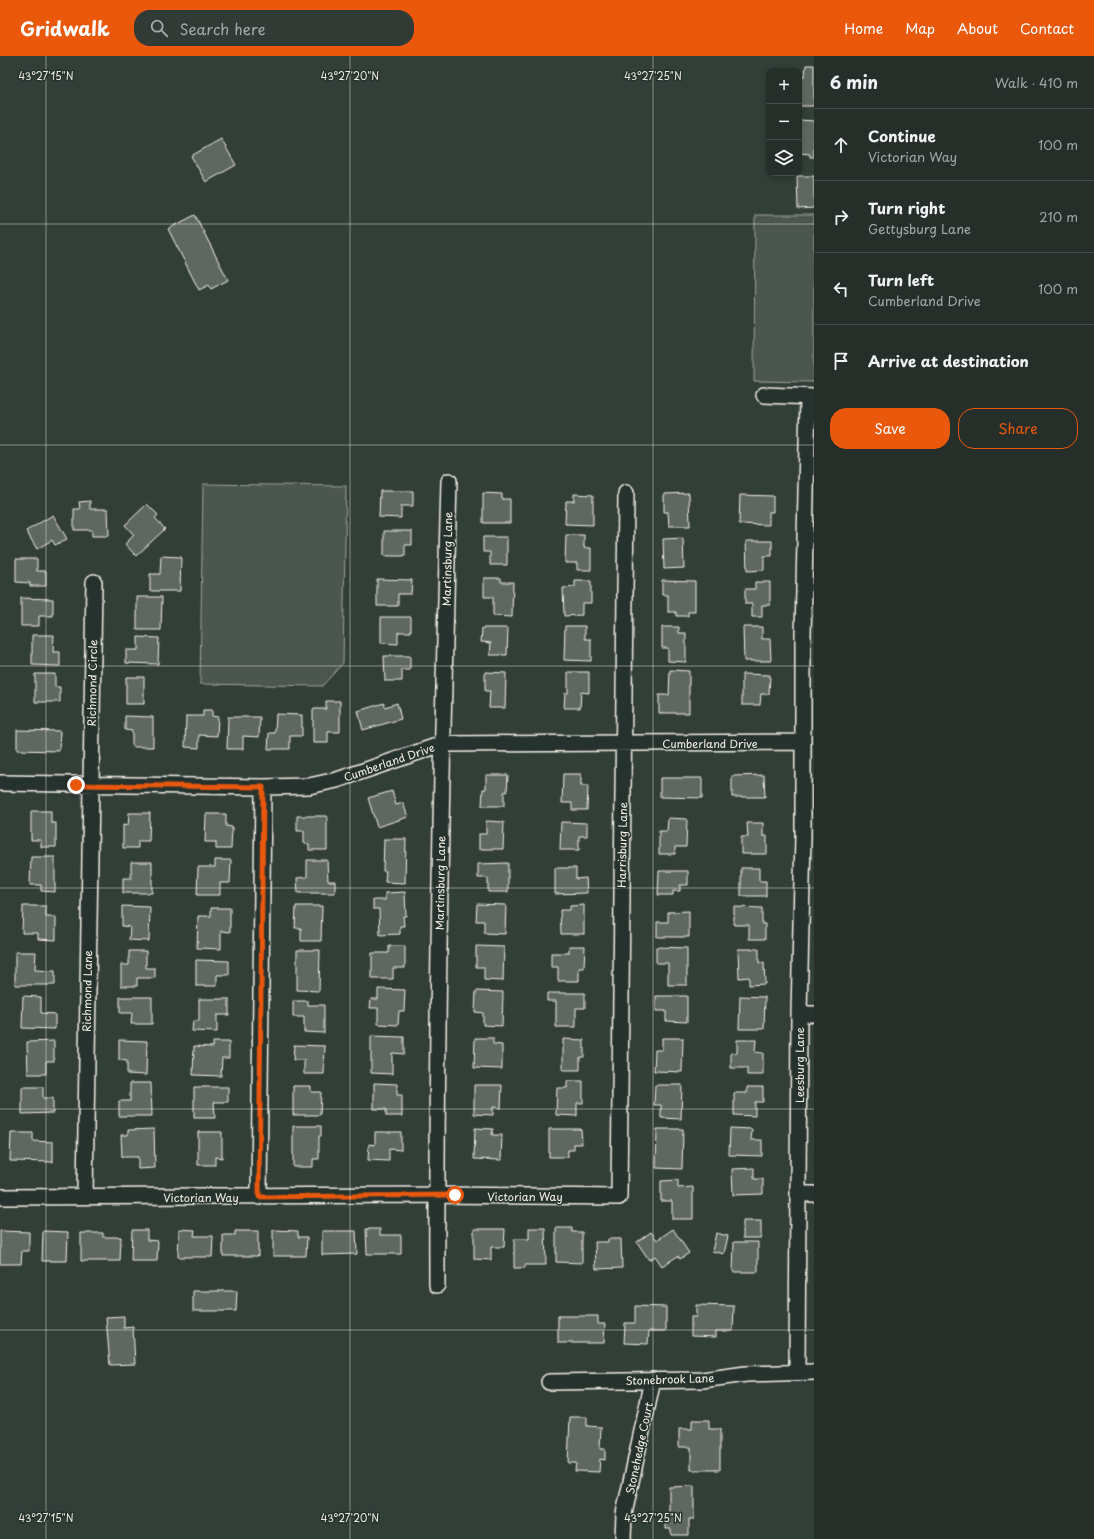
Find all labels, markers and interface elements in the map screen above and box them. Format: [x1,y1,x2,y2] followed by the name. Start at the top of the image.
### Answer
[134,10,414,46] search box
[20,14,110,42] text: Gridwalk
[148,17,170,39] icon: search
[180,17,265,40] text: Search here
[844,18,883,39] text: Home
[905,18,935,39] text: Map
[957,18,998,39] text: About
[1020,18,1074,39] text: Contact
[18,68,74,83] text: 43°27'15"N
[321,68,379,83] text: 43°27'20"N
[624,68,682,83] text: 43°27'25"N
[766,68,802,176] map controls
[766,68,802,104] button: +
[830,69,878,95] text: 6 min
[995,73,1078,92] text: Walk · 410 m
[766,104,802,140] button: −
[868,124,936,147] text: Continue
[830,134,852,156] icon: ahead
[1038,135,1078,154] text: 100 m
[766,140,802,176] button: layers
[868,147,957,166] text: Victorian Way
[868,196,945,219] text: Turn right
[830,206,852,228] icon: right
[1039,207,1078,226] text: 210 m
[868,219,971,238] text: Gettysburg Lane
[868,268,934,291] text: Turn left
[830,278,852,300] icon: left
[1038,279,1078,298] text: 100 m
[868,291,981,310] text: Cumberland Drive
[868,349,1029,372] text: Arrive at destination
[830,350,852,372] icon: arrive
[830,408,950,449] button: Save
[958,408,1078,449] button: Share
[438,512,456,606] street label: Martinsburg Lane
[83,639,101,727] street label: Richmond Circle
[662,735,758,752] street label: Cumberland Drive
[341,738,437,786] street label: Cumberland Drive
[67,776,85,794] route end
[613,802,631,888] street label: Harrisburg Lane
[431,836,449,930] street label: Martinsburg Lane
[78,950,96,1032] street label: Richmond Lane
[791,1027,808,1103] street label: Leesburg Lane
[446,1186,464,1204] route start
[487,1188,563,1205] street label: Victorian Way
[163,1189,239,1206] street label: Victorian Way
[625,1369,715,1389] street label: Stonebrook Lane
[621,1400,657,1496] street label: Stonehedge Court
[18,1510,74,1525] text: 43°27'15"N
[321,1510,379,1525] text: 43°27'20"N
[624,1510,682,1525] text: 43°27'25"N

